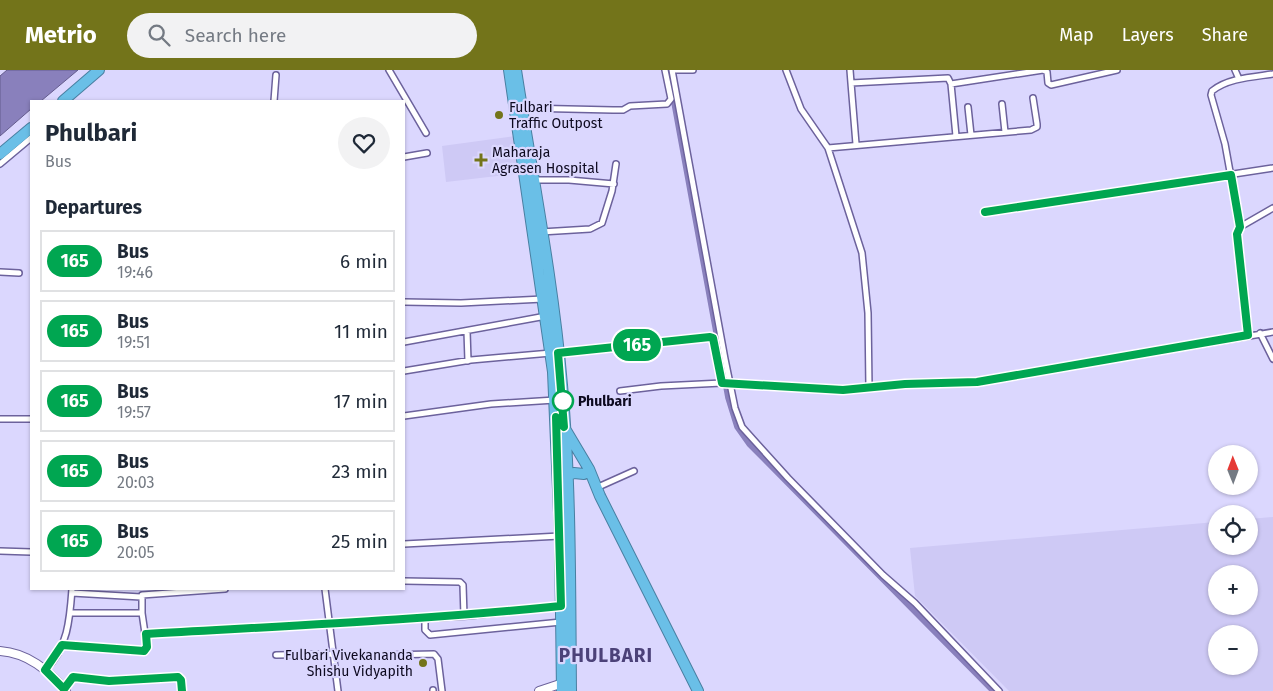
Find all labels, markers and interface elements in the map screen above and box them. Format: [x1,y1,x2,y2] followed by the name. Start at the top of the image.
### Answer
[127,13,477,58] search box
[25,21,97,49] text: Metrio
[145,21,173,49] icon: search
[185,24,286,47] text: Search here
[1059,24,1094,46] text: Map
[1122,24,1174,46] text: Layers
[1202,24,1248,46] text: Share
[509,99,603,132] place label: Fulbari Traffic Outpost
[493,109,505,121] marker: Fulbari Traffic Outpost
[338,117,390,169] button: heart
[45,119,137,147] text: Phulbari
[492,144,599,177] place label: Maharaja Agrasen Hospital
[45,152,72,171] text: Bus
[474,153,488,167] marker: Maharaja Agrasen Hospital
[45,196,142,219] text: Departures
[117,240,149,263] text: Bus
[60,250,89,272] text: 165
[340,250,388,273] text: 6 min
[117,263,153,282] text: 19:46
[117,310,149,333] text: Bus
[60,320,89,342] text: 165
[334,320,388,343] text: 11 min
[608,329,666,361] line badge: 165
[117,333,150,352] text: 19:51
[623,334,651,356] text: 165
[117,380,149,403] text: Bus
[60,390,89,412] text: 165
[334,390,388,413] text: 17 min
[552,390,574,412] marker: Phulbari
[578,393,632,410] place label: Phulbari
[117,403,151,422] text: 19:57
[1208,445,1258,495] north arrow
[1208,445,1258,675] map controls
[117,450,149,473] text: Bus
[60,460,89,482] text: 165
[331,460,388,483] text: 23 min
[117,473,154,492] text: 20:03
[1208,505,1258,555] button: locate
[117,520,149,543] text: Bus
[60,530,89,552] text: 165
[331,530,388,553] text: 25 min
[117,543,155,562] text: 20:05
[1208,565,1258,615] button: +
[1208,625,1258,675] button: −
[559,644,653,667] district label: PHULBARI
[285,647,413,680] place label: Fulbari Vivekananda Shishu Vidyapith
[417,657,429,669] marker: Fulbari Vivekananda Shishu Vidyapith

